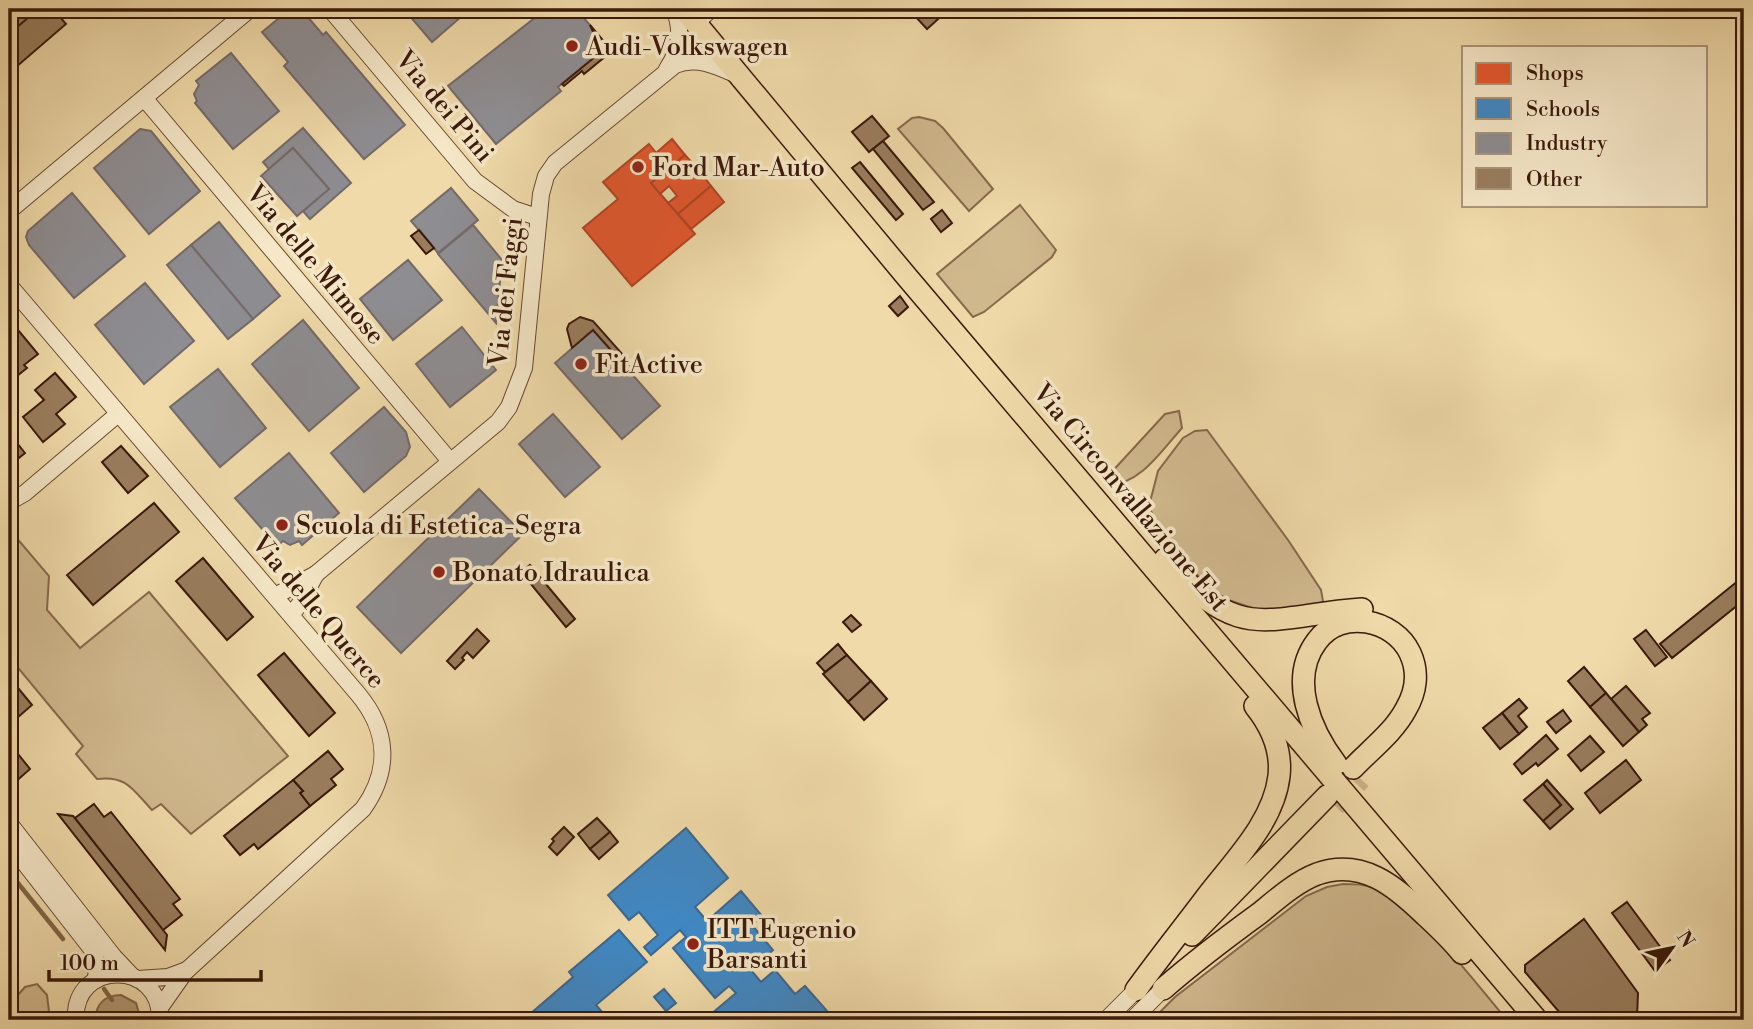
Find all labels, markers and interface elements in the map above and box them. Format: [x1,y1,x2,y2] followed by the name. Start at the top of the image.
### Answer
[585,31,788,63] place label: Audi-Volkswagen
[564,38,580,54] marker: Audi-Volkswagen
[387,43,500,169] street label: Via dei Pini
[1462,46,1708,206] legend
[1526,61,1584,87] text: Shops
[1526,97,1600,123] text: Schools
[1526,131,1608,157] text: Industry
[652,152,825,184] place label: Ford Mar-Auto
[630,159,646,175] marker: Ford Mar-Auto
[1526,167,1582,193] text: Other
[238,177,392,351] street label: Via delle Mimose
[482,216,530,369] street label: Via dei Faggi
[595,349,703,381] place label: FitActive
[573,356,589,372] marker: FitActive
[1025,376,1235,618] street label: Via Circonvallazione Est
[296,510,582,542] place label: Scuola di Estetica-Segra
[274,517,290,533] marker: Scuola di Estetica-Segra
[244,527,392,695] street label: Via delle Querce
[452,557,651,589] place label: Bonato Idraulica
[431,564,447,580] marker: Bonato Idraulica
[706,914,857,976] place label: ITT Eugenio Barsanti
[1638,914,1708,984] north arrow
[1671,926,1700,952] text: N
[685,936,701,952] marker: ITT Eugenio Barsanti
[49,938,261,982] scale bar
[60,951,119,977] text: 100 m

